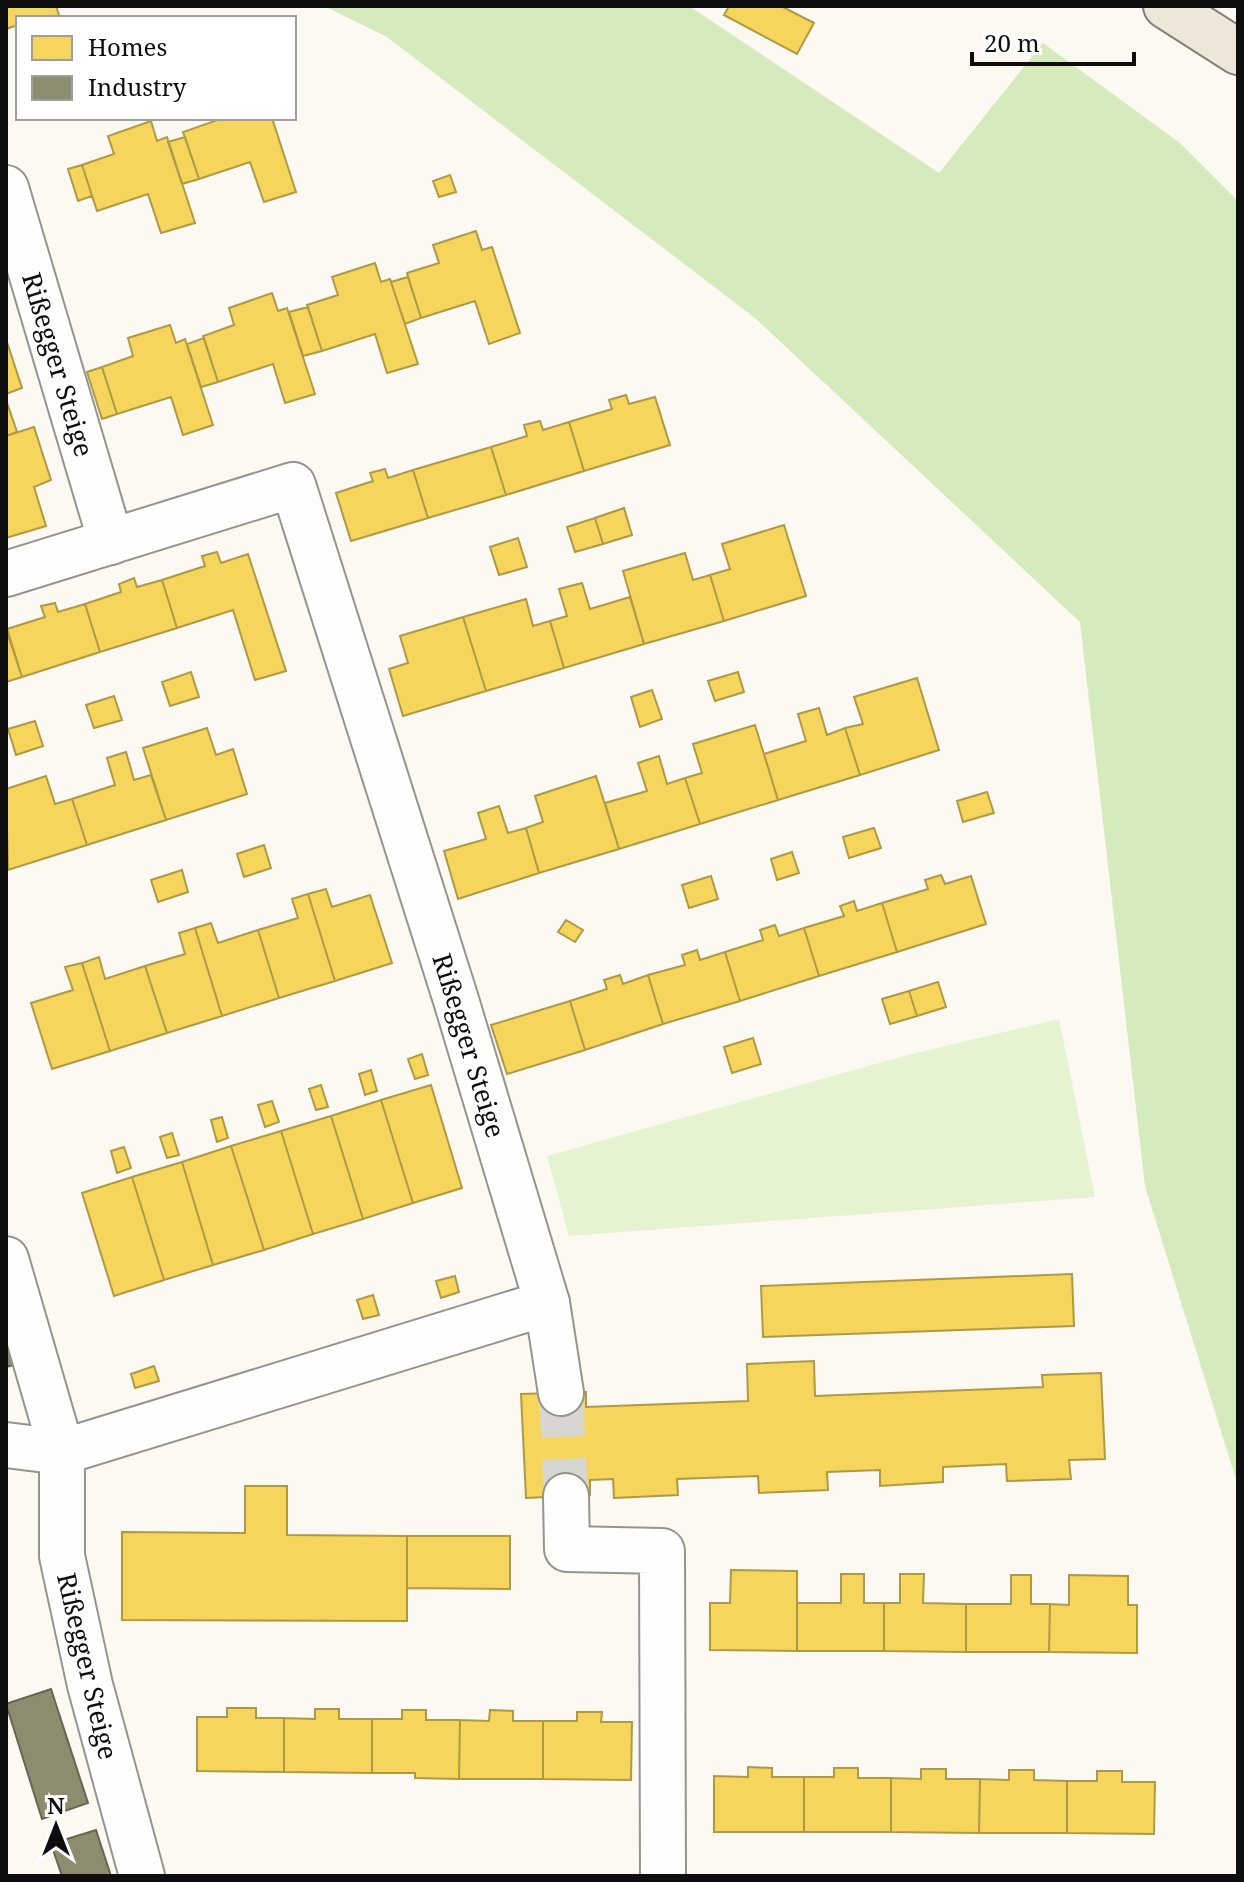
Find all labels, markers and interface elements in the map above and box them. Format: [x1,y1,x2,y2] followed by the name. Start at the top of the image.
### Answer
[16,16,296,120] legend
[972,16,1134,66] scale bar
[984,26,1040,59] text: 20 m
[88,30,167,63] text: Homes
[88,70,187,103] text: Industry
[14,268,103,461] street label: Rißegger Steige
[424,949,514,1142] street label: Rißegger Steige
[49,1569,127,1763] street label: Rißegger Steige
[16,1786,96,1866] north arrow
[47,1790,65,1820] text: N

